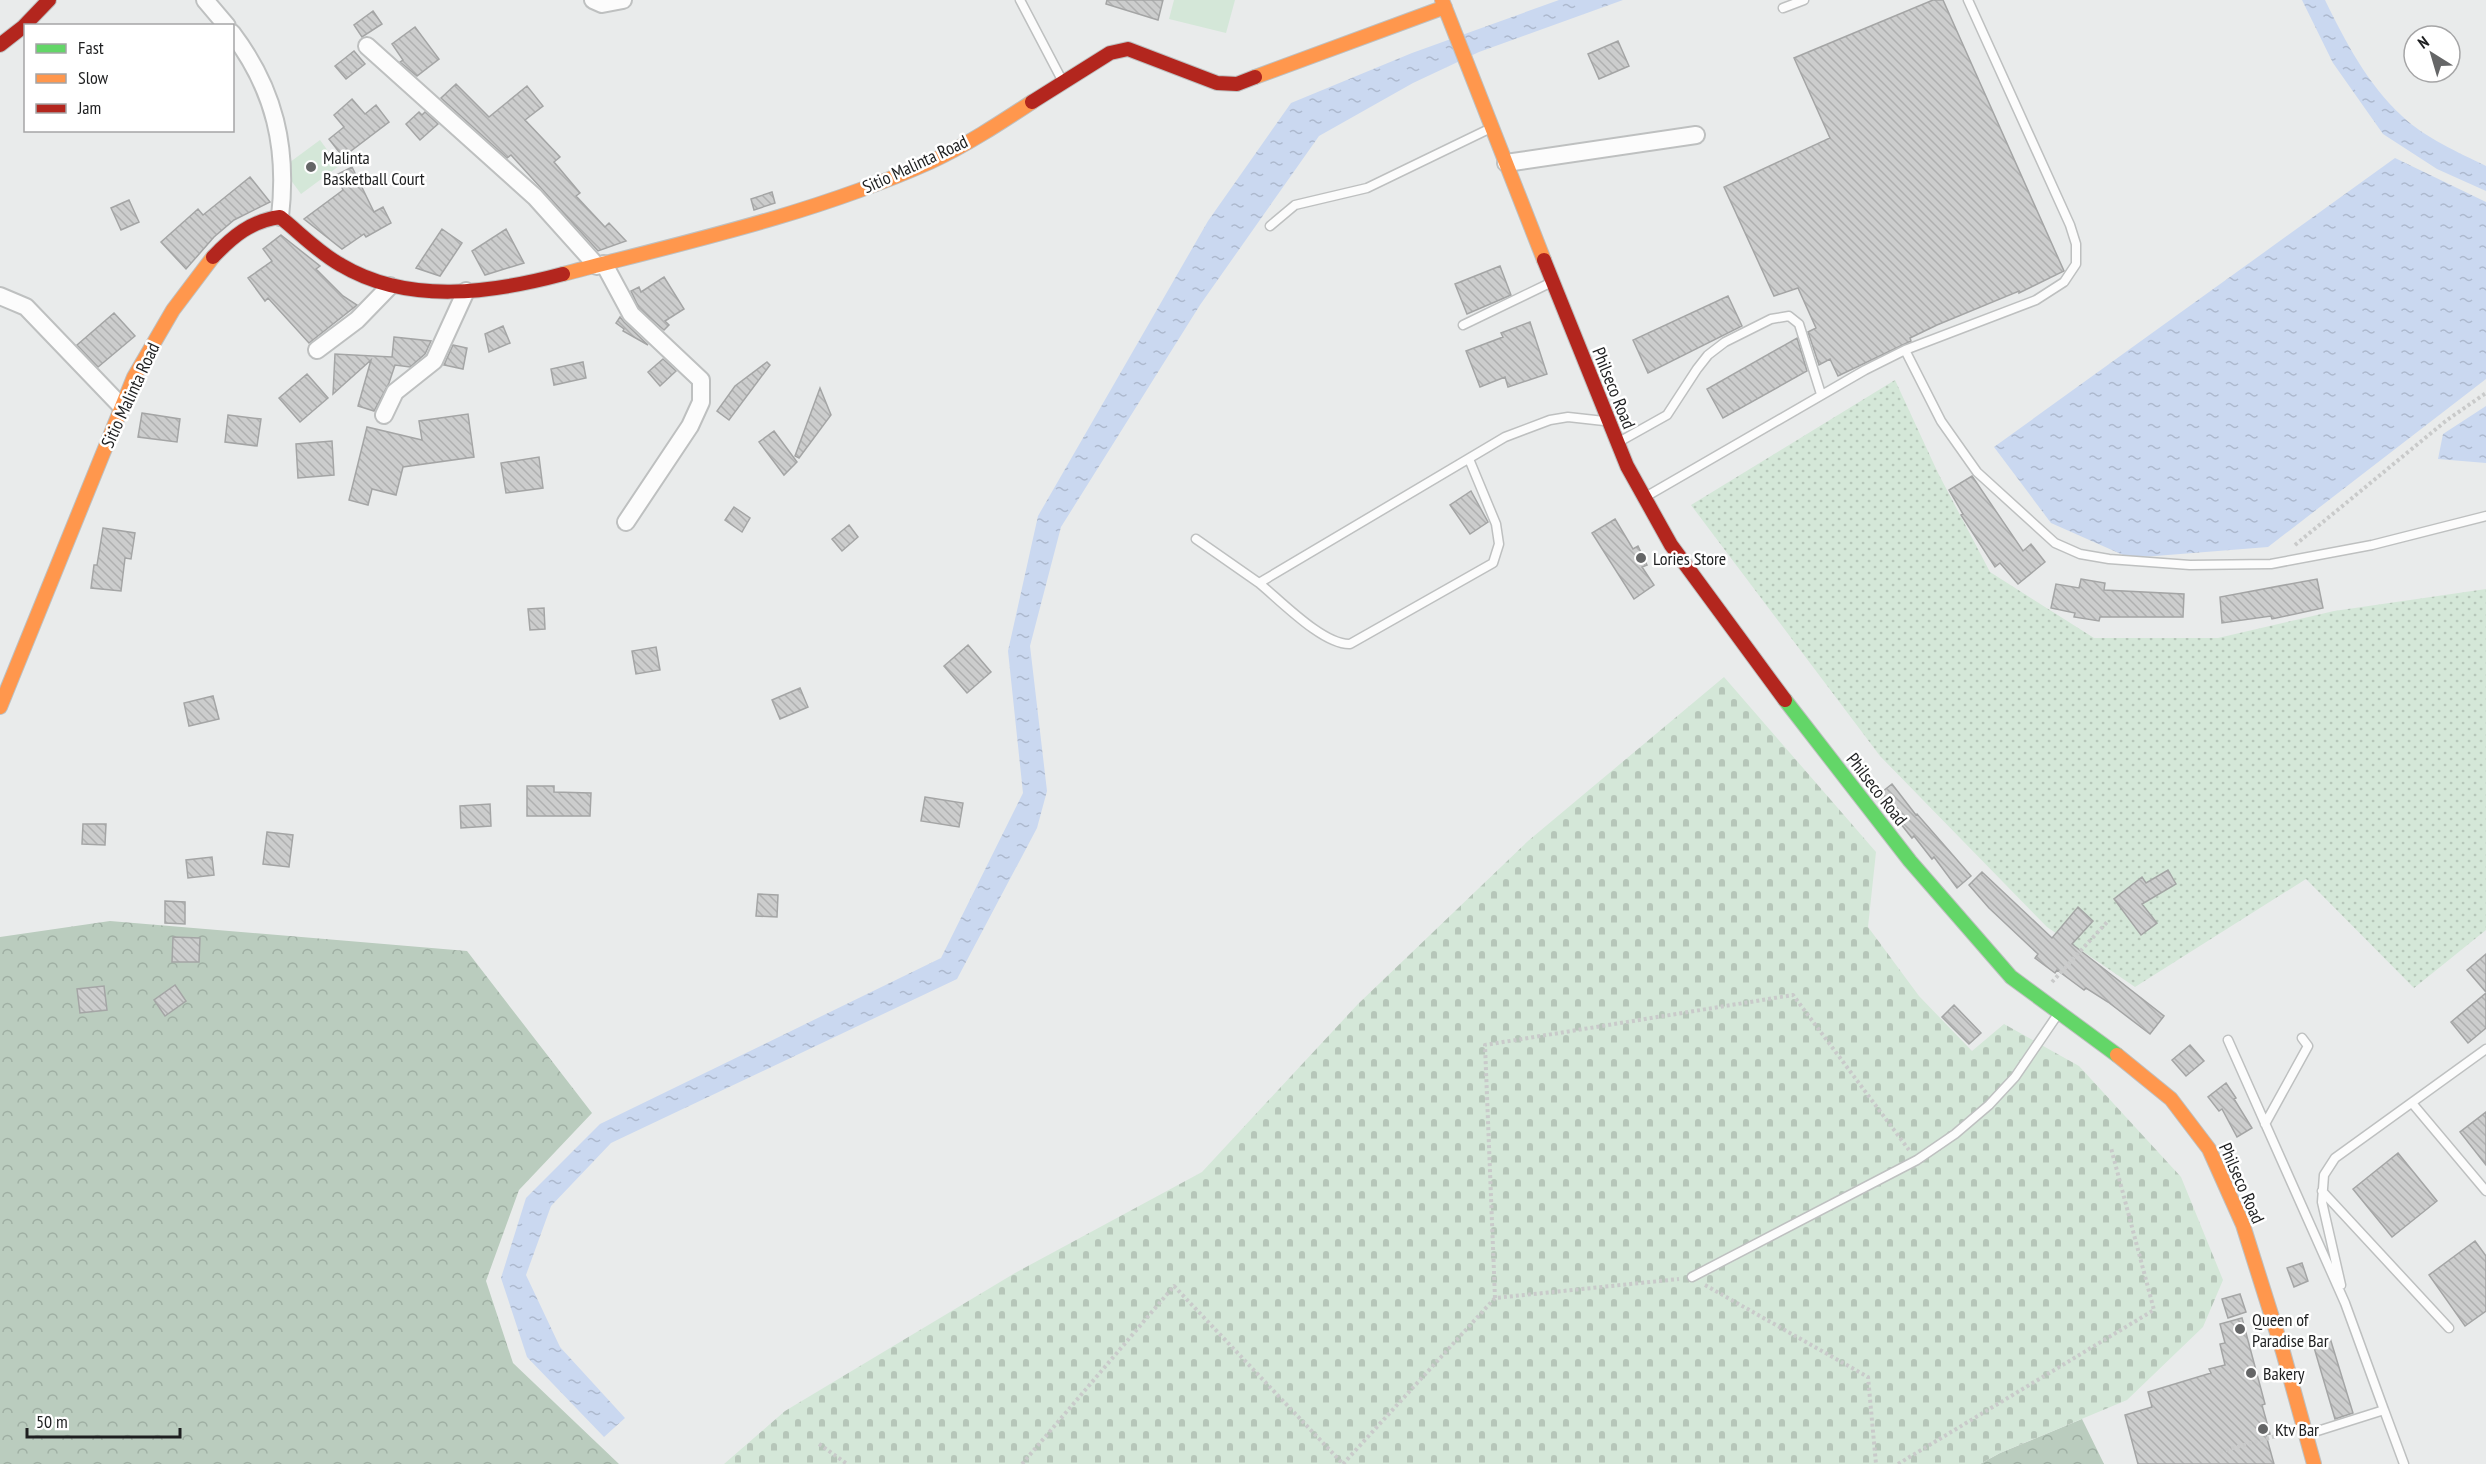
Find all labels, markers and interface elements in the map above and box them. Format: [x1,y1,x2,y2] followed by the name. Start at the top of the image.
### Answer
[24,24,234,132] legend
[2402,24,2462,84] north arrow
[2414,31,2432,53] text: N
[78,36,104,59] text: Fast
[78,66,109,89] text: Slow
[77,96,101,119] text: Jam
[859,130,971,198] street label: Sitio Malinta Road
[323,146,425,190] place label: Malinta Basketball Court
[304,160,318,174] marker: Malinta Basketball Court
[96,339,164,451] street label: Sitio Malinta Road
[1587,344,1641,432] street label: Philseco Road
[1653,547,1726,570] place label: Lories Store
[1634,551,1648,565] marker: Lories Store
[1841,748,1913,830] street label: Philseco Road
[2214,1139,2270,1227] street label: Philseco Road
[2252,1308,2329,1352] place label: Queen of Paradise Bar
[2233,1322,2247,1336] marker: Queen of Paradise Bar
[2263,1362,2305,1385] place label: Bakery
[2244,1366,2258,1380] marker: Bakery
[27,1401,180,1439] scale bar
[36,1410,68,1433] text: 50 m
[2275,1418,2319,1441] place label: Ktv Bar
[2256,1422,2270,1436] marker: Ktv Bar

